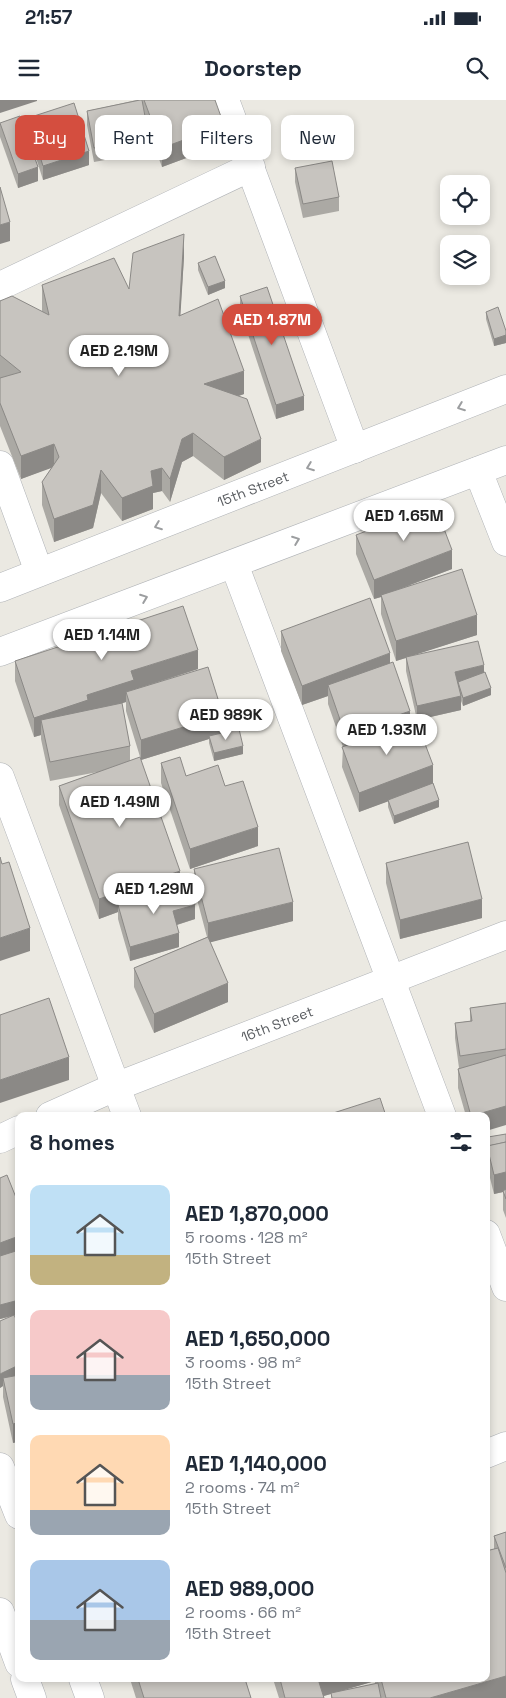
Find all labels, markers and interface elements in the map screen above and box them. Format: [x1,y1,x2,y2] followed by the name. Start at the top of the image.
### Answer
[25,5,72,30] text: 21:57
[15,54,43,82] icon: menu
[204,54,302,82] text: Doorstep
[463,54,491,82] icon: search
[15,115,85,160] chip: Buy
[95,115,172,160] chip: Rent
[182,115,271,160] chip: Filters
[281,115,354,160] chip: New
[440,175,490,285] map controls
[440,175,490,225] button: locate
[440,235,490,285] button: layers
[215,304,329,346] pin: AED 1.87M
[233,309,311,330] text: AED 1.87M
[62,334,176,377] pin: AED 2.19M
[80,340,158,361] text: AED 2.19M
[457,401,465,411] one-way arrow
[306,461,314,471] one-way arrow
[214,467,292,511] street label: 15th Street
[347,500,461,542] pin: AED 1.65M
[364,505,444,526] text: AED 1.65M
[154,519,163,530] one-way arrow
[291,536,300,546] one-way arrow
[139,594,148,604] one-way arrow
[45,618,159,661] pin: AED 1.14M
[64,624,140,645] text: AED 1.14M
[174,698,278,741] pin: AED 989K
[189,704,263,725] text: AED 989K
[330,714,444,756] pin: AED 1.93M
[347,719,427,740] text: AED 1.93M
[63,786,177,828] pin: AED 1.49M
[80,791,160,812] text: AED 1.49M
[97,872,211,915] pin: AED 1.29M
[114,878,194,899] text: AED 1.29M
[238,1002,316,1046] street label: 16th Street
[447,1128,475,1156] icon: filters
[30,1129,115,1156] text: 8 homes
[185,1200,329,1227] text: AED 1,870,000
[70,1205,130,1265] icon: home
[185,1227,308,1248] text: 5 rooms · 128 m²
[185,1248,271,1269] text: 15th Street
[185,1325,330,1352] text: AED 1,650,000
[70,1330,130,1390] icon: home
[185,1352,301,1373] text: 3 rooms · 98 m²
[185,1373,271,1394] text: 15th Street
[185,1450,327,1477] text: AED 1,140,000
[70,1455,130,1515] icon: home
[185,1477,300,1498] text: 2 rooms · 74 m²
[185,1498,271,1519] text: 15th Street
[185,1575,314,1602] text: AED 989,000
[70,1580,130,1640] icon: home
[185,1602,301,1623] text: 2 rooms · 66 m²
[185,1623,271,1644] text: 15th Street

